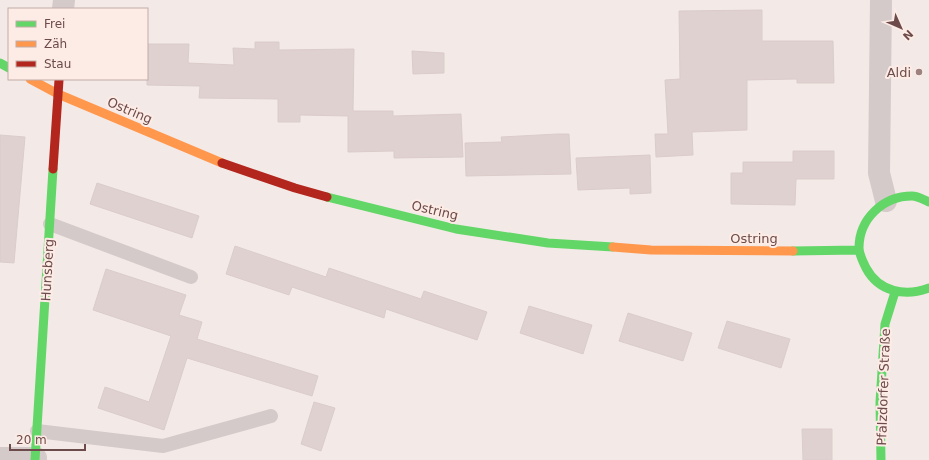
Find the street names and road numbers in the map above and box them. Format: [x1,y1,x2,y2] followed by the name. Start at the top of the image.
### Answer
[105,94,155,127] street label: Ostring
[410,198,460,223] street label: Ostring
[730,231,778,246] street label: Ostring
[38,238,57,302] street label: Hunsberg
[874,328,893,446] street label: Pfalzdorfer Straße

